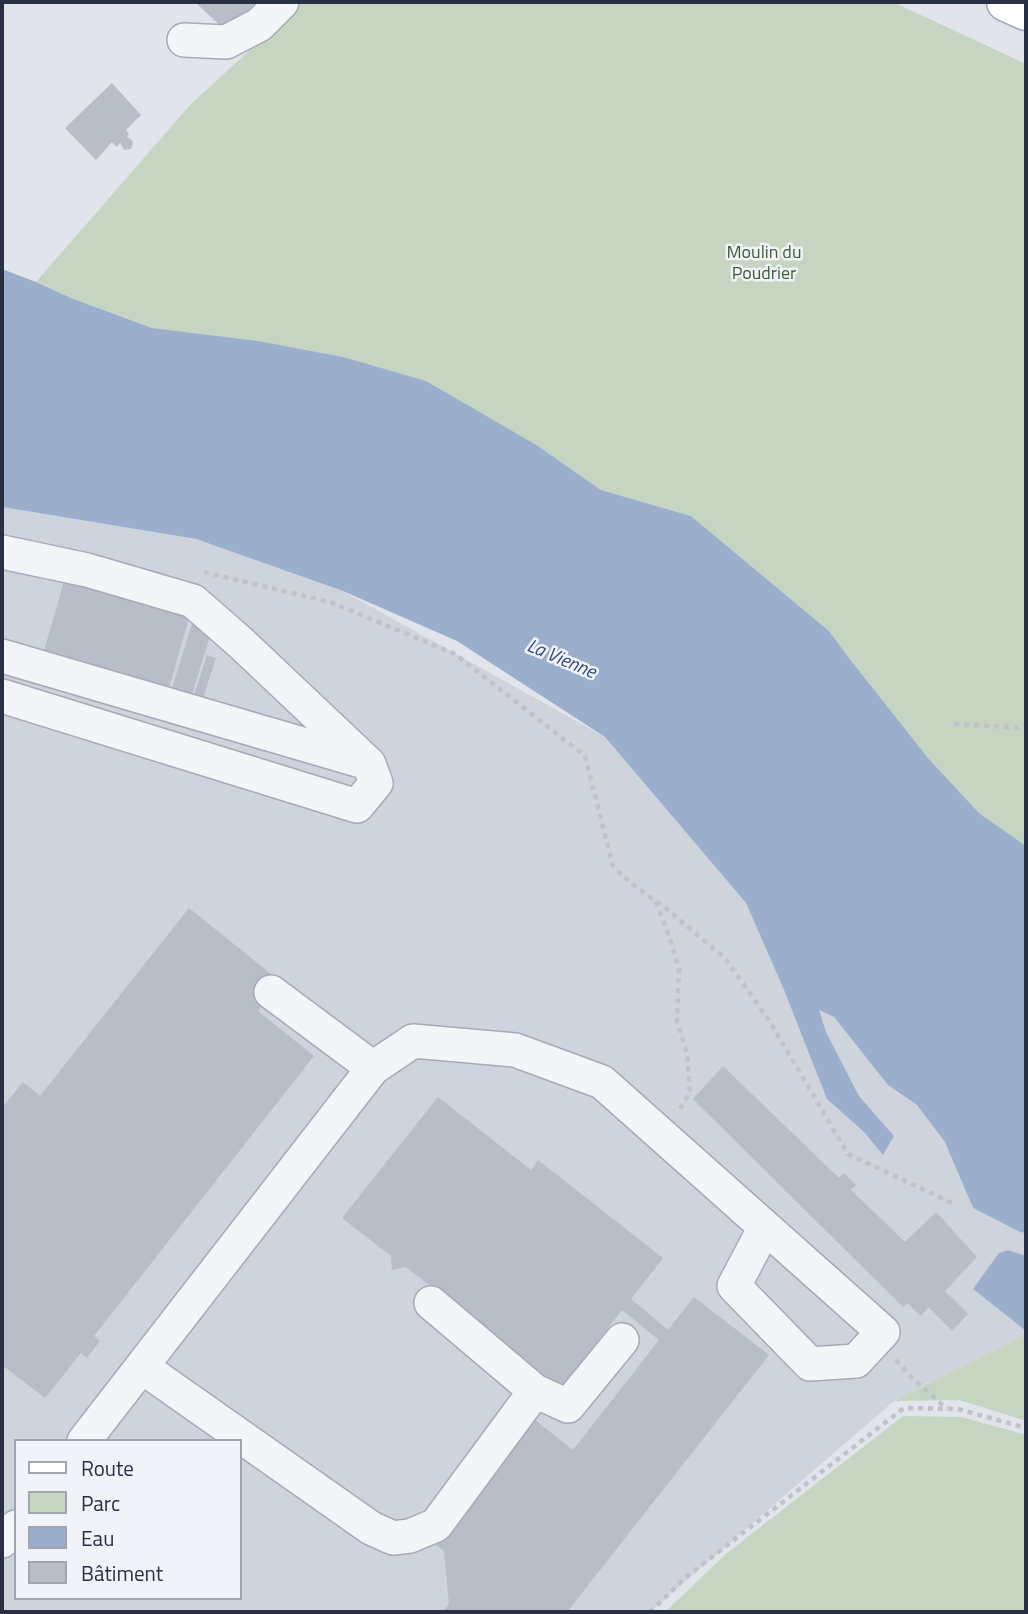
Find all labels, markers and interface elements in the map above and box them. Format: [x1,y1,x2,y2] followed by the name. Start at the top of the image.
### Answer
[727,243,801,286] park label: Moulin du Poudrier
[523,635,599,685] water label: La Vienne
[14,1439,242,1600] legend
[81,1452,134,1484] text: Route
[81,1487,120,1519] text: Parc
[81,1522,114,1554] text: Eau
[81,1557,163,1589] text: Bâtiment

